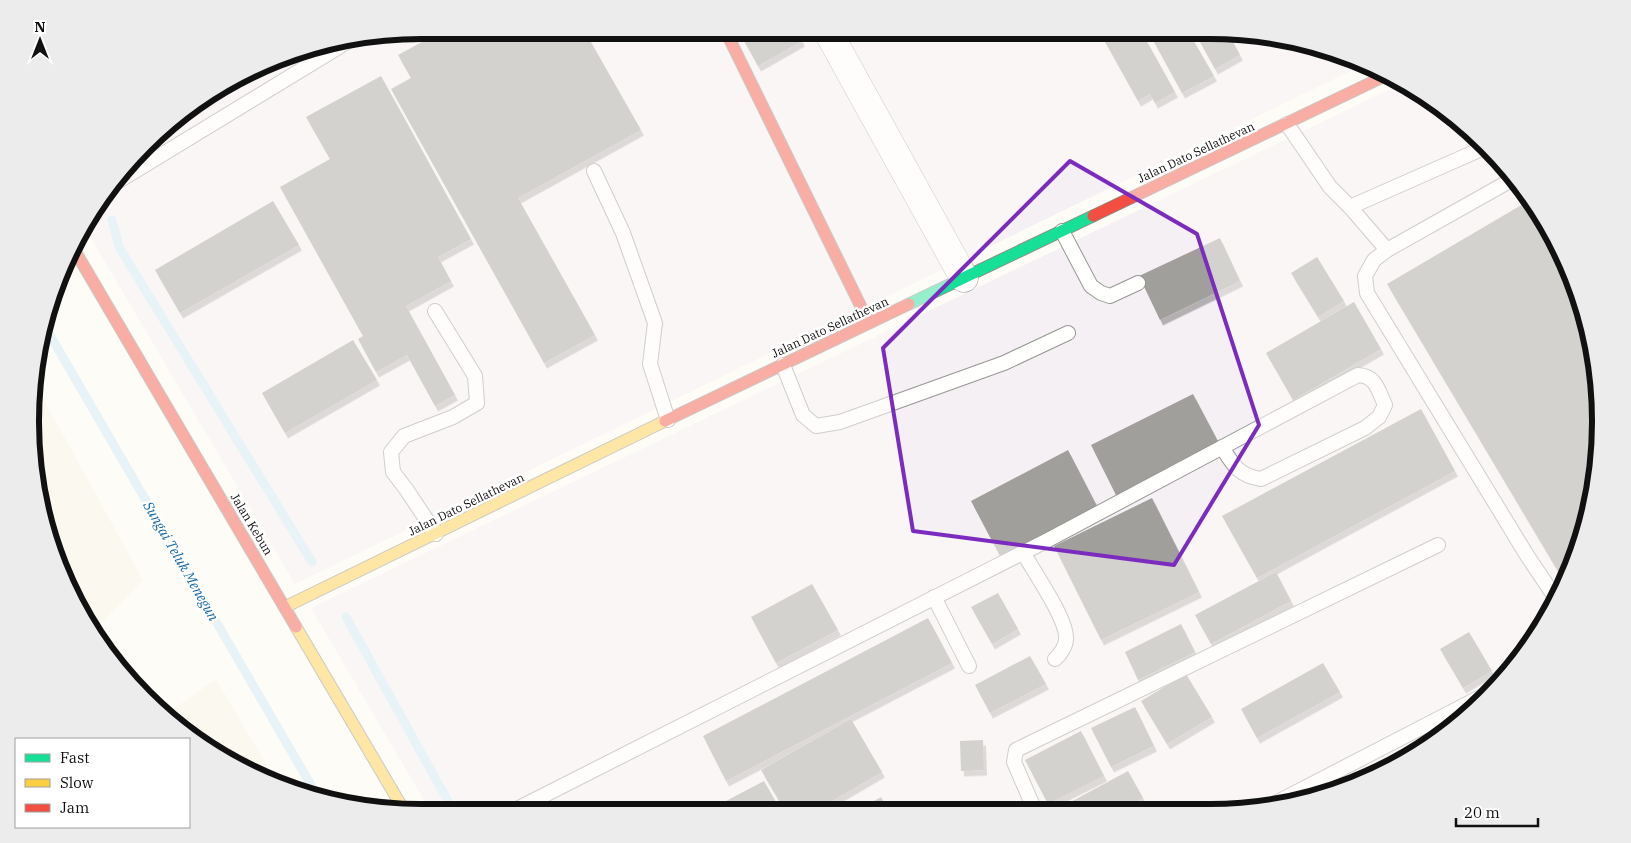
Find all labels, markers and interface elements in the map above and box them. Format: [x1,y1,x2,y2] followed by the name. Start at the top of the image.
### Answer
[15,15,65,65] north arrow
[34,18,46,36] text: N
[1135,118,1257,186] street label: Jalan Dato Sellathevan
[769,293,891,361] street label: Jalan Dato Sellathevan
[406,469,527,539] street label: Jalan Dato Sellathevan
[228,490,276,558] street label: Jalan Kebun
[139,497,223,624] water label: Sungai Teluk Menegun
[15,738,190,828] legend
[60,748,90,767] text: Fast
[60,773,94,792] text: Slow
[1456,796,1538,828] scale bar
[60,798,89,817] text: Jam
[1464,803,1500,822] text: 20 m

